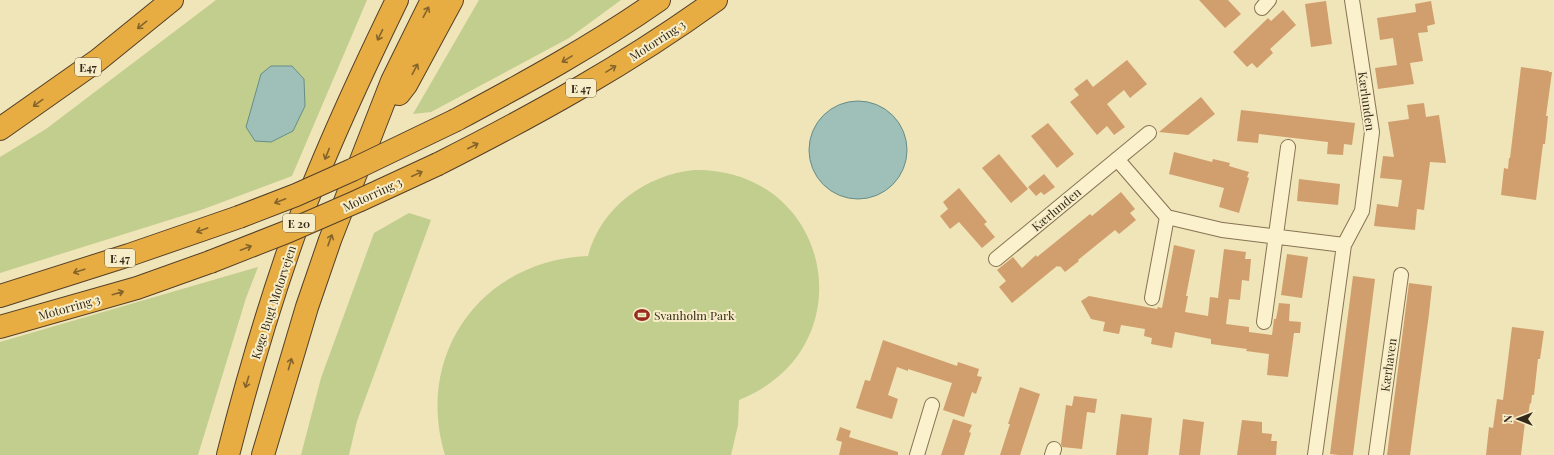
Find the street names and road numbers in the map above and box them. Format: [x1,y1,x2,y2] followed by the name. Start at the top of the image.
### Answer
[626,16,688,64] street label: Motorring 3
[75,58,101,76] road number: E47
[1355,70,1379,132] street label: Kærlunden
[566,79,596,97] road number: E 47
[340,173,404,215] street label: Motorring 3
[1028,184,1084,234] street label: Kærlunden
[283,214,315,232] road number: E 20
[247,243,299,361] street label: Køge Bugt Motorvejen
[105,249,135,267] road number: E 47
[36,291,102,323] street label: Motorring 3
[1376,337,1400,393] street label: Kærhaven

